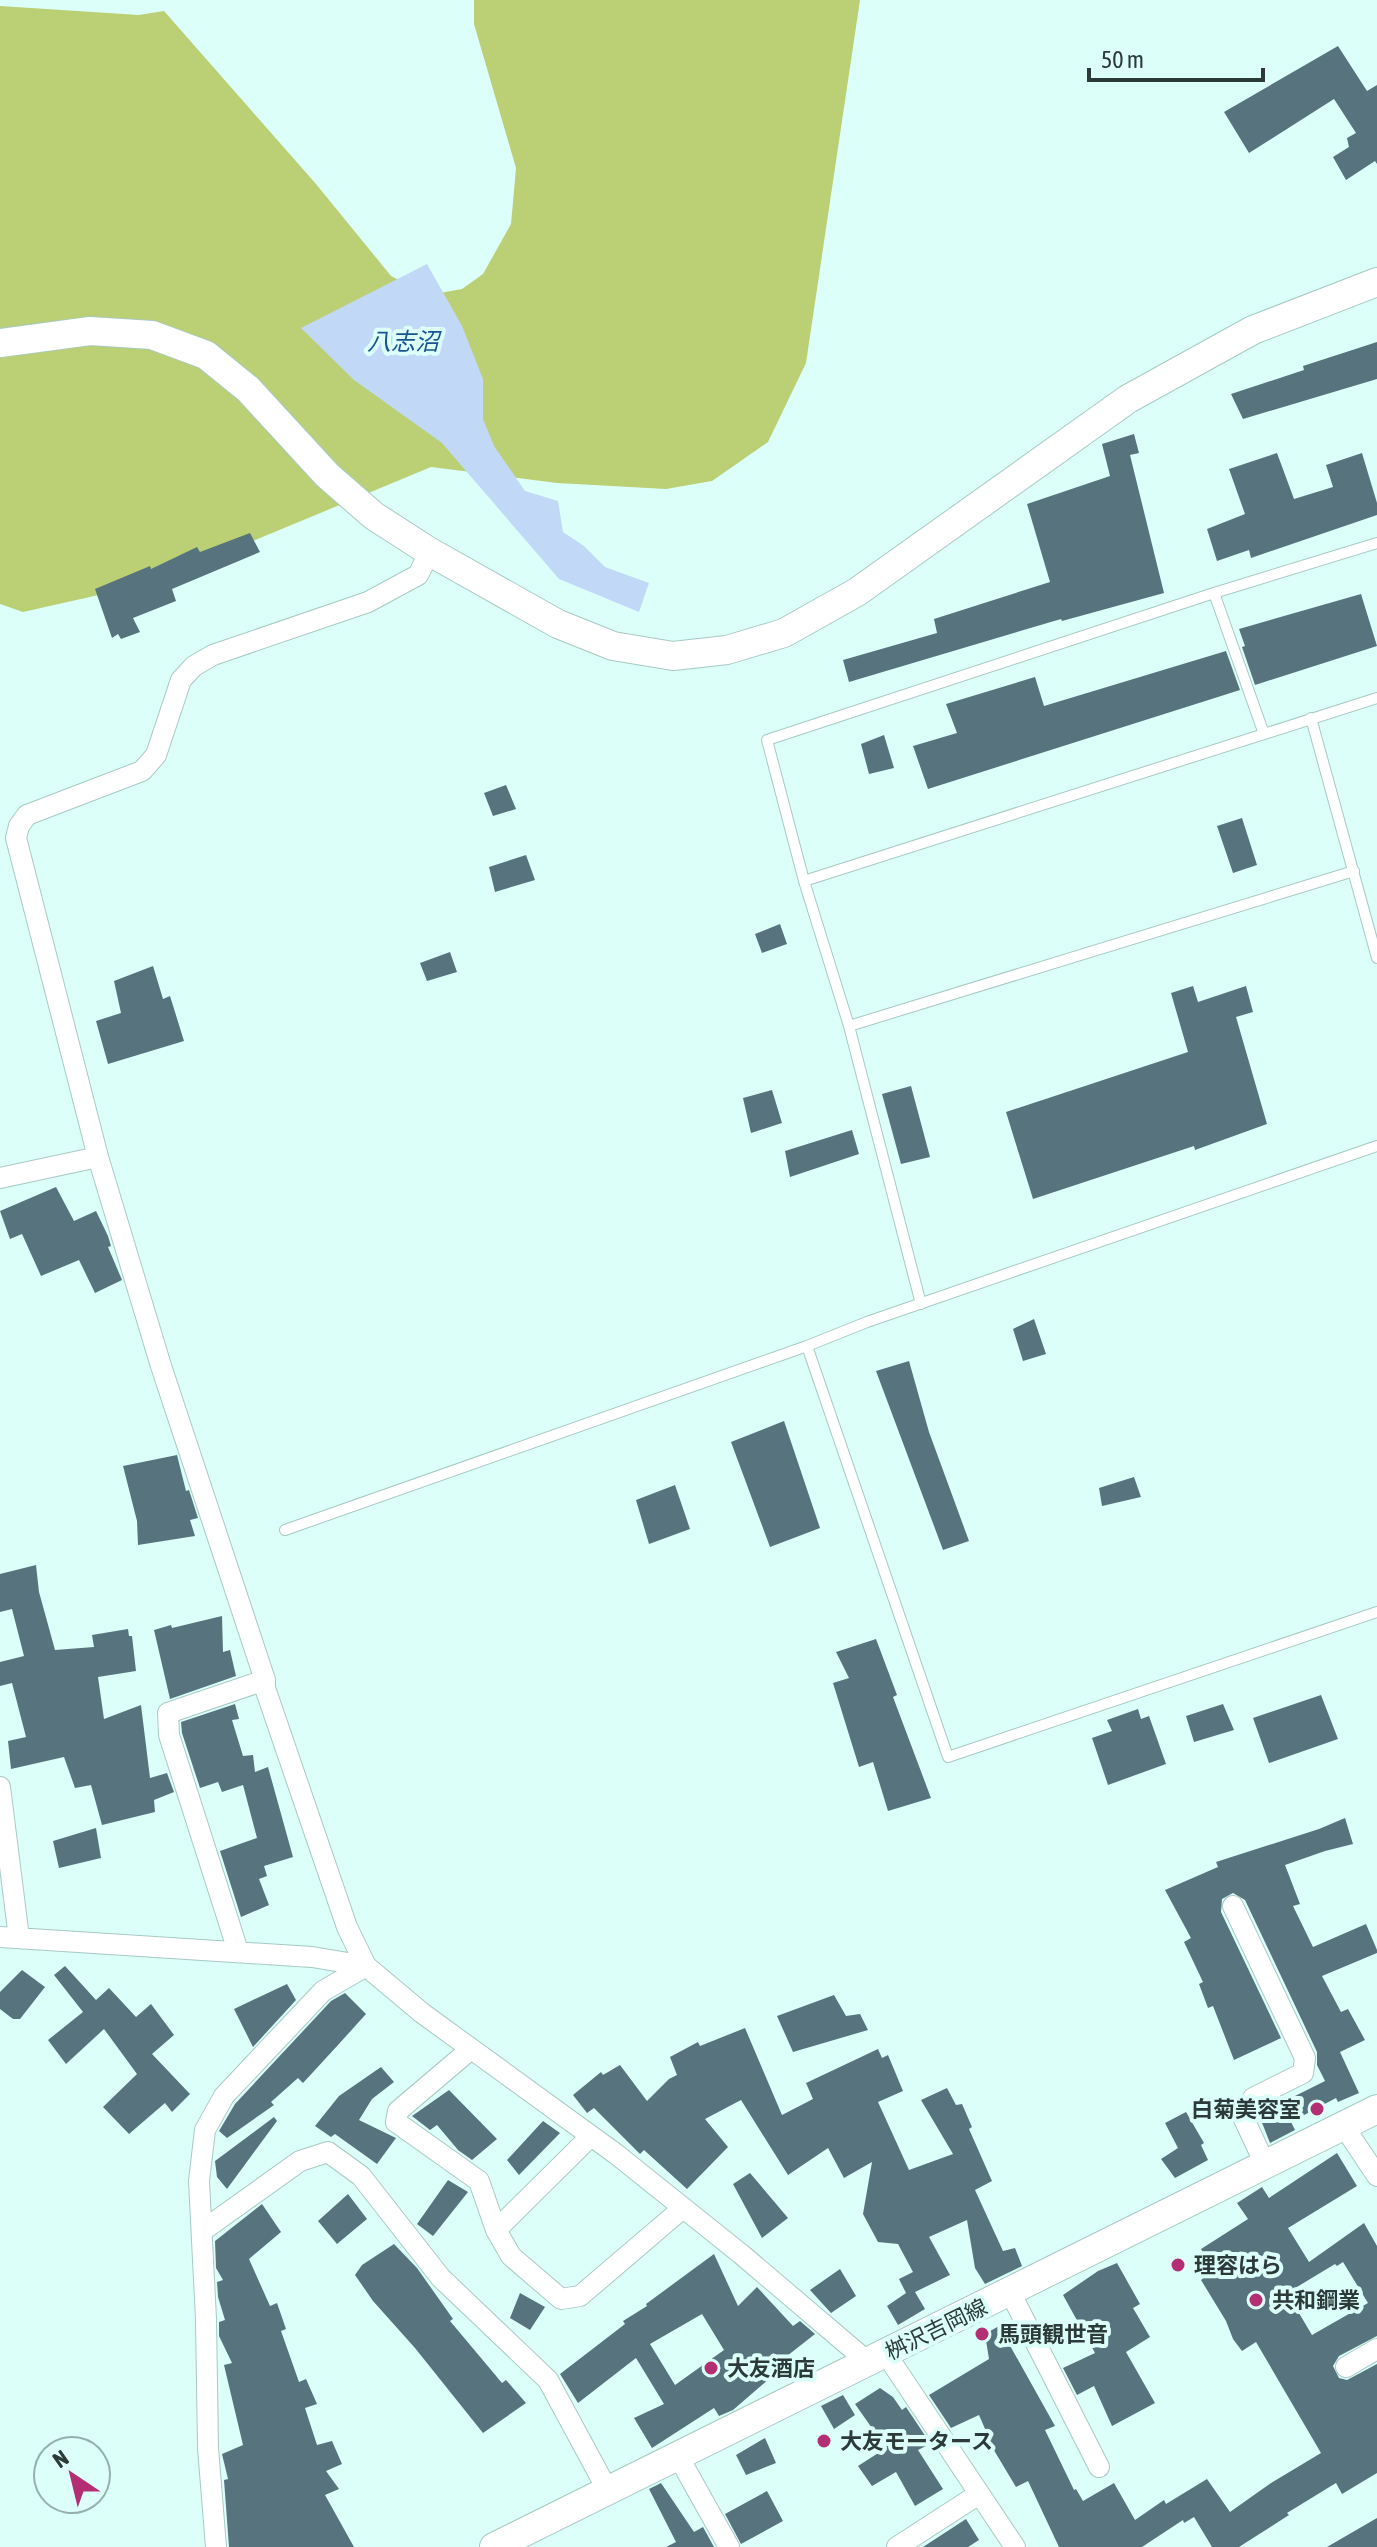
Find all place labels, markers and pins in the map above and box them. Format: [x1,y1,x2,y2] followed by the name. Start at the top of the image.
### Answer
[1191,2096,1301,2122] place label: 白菊美容室
[1308,2100,1326,2118] marker: 白菊美容室
[1194,2252,1282,2278] place label: 理容はら
[1169,2256,1187,2274] marker: 理容はら
[1272,2287,1360,2313] place label: 共和鋼業
[1247,2291,1265,2309] marker: 共和鋼業
[998,2321,1108,2347] place label: 馬頭観世音
[973,2325,991,2343] marker: 馬頭観世音
[727,2355,815,2381] place label: 大友酒店
[702,2359,720,2377] marker: 大友酒店
[840,2428,993,2454] place label: 大友モータース
[815,2432,833,2450] marker: 大友モータース

